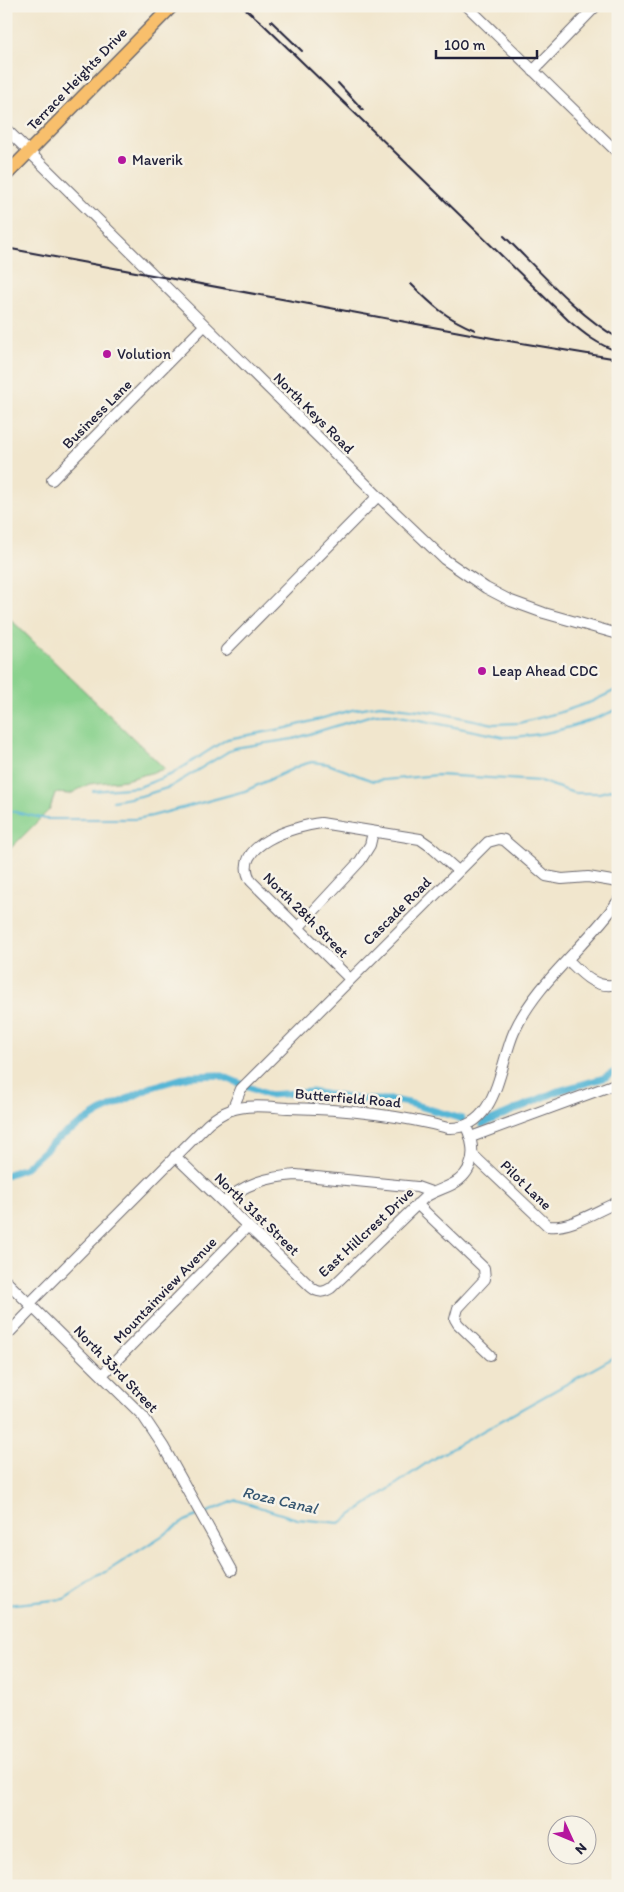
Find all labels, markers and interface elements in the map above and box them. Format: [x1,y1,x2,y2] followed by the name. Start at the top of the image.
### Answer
[23,24,131,134] street label: Terrace Heights Drive
[436,28,538,60] scale bar
[444,36,486,54] text: 100 m
[132,151,183,169] place label: Maverik
[116,154,128,166] marker: Maverik
[117,345,171,363] place label: Volution
[101,348,113,360] marker: Volution
[270,369,358,457] street label: North Keys Road
[58,375,136,453] street label: Business Lane
[492,662,598,680] place label: Leap Ahead CDC
[476,665,488,677] marker: Leap Ahead CDC
[260,869,353,962] street label: North 28th Street
[359,873,435,949] street label: Cascade Road
[294,1084,403,1112] street label: Butterfield Road
[497,1156,555,1214] street label: Pilot Lane
[211,1169,304,1259] street label: North 31st Street
[315,1183,417,1281] street label: East Hillcrest Drive
[110,1233,220,1347] street label: Mountainview Avenue
[70,1322,162,1417] street label: North 33rd Street
[241,1482,321,1518] water label: Roza Canal
[546,1814,596,1864] north arrow
[572,1839,590,1858] text: N

